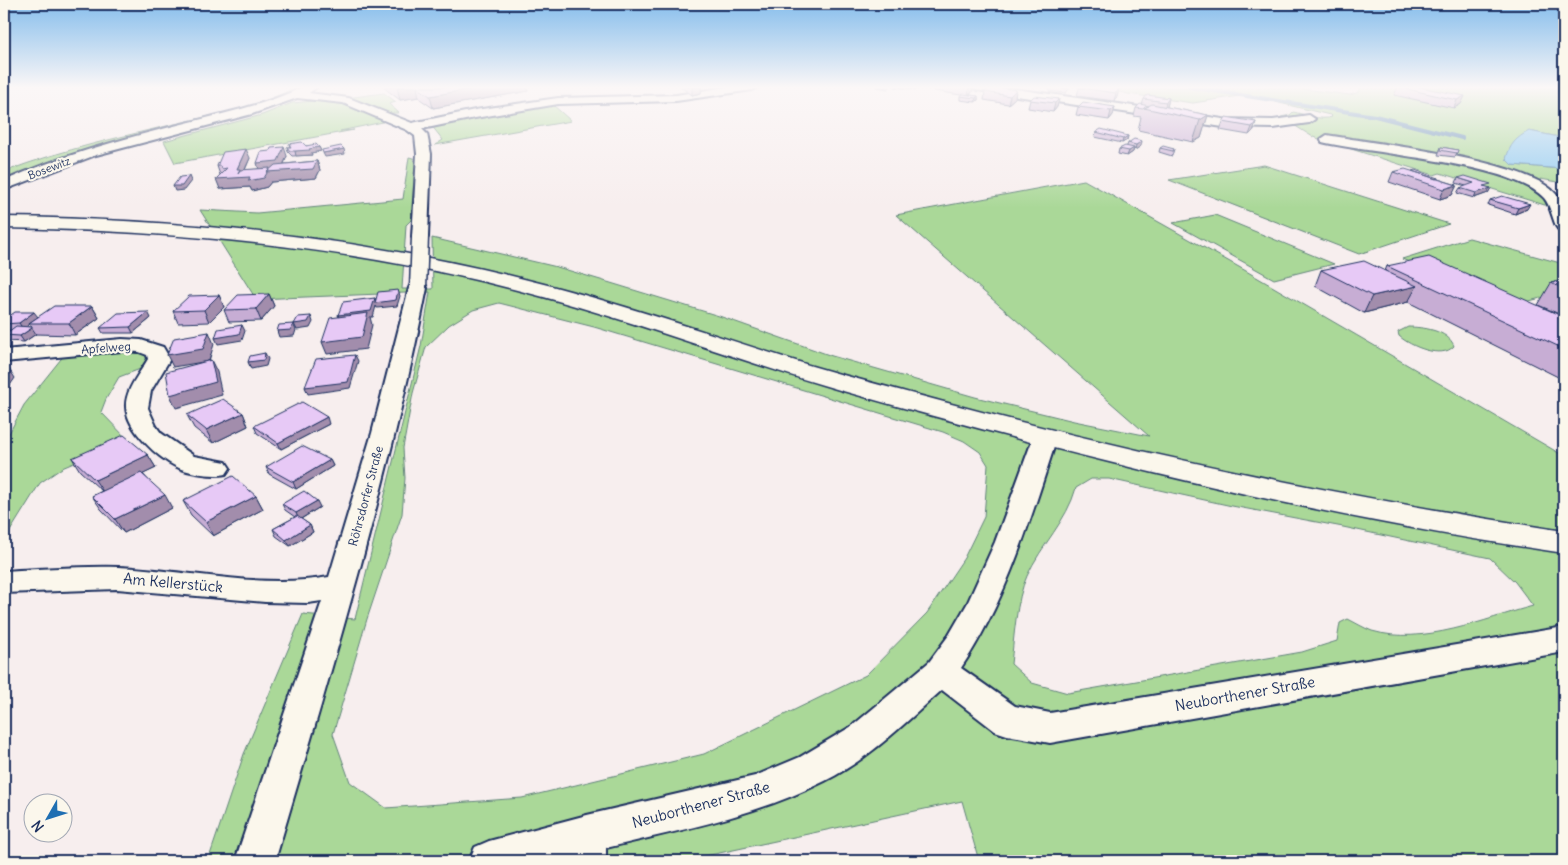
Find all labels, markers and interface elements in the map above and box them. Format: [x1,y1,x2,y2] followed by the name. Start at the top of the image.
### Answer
[26,154,72,182] street label: Bosewitz
[81,338,131,357] street label: Apfelweg
[345,444,386,548] street label: Röhrsdorfer Straße
[122,569,224,596] street label: Am Kellerstück
[1173,672,1317,715] street label: Neuborthener Straße
[630,777,772,832] street label: Neuborthener Straße
[22,792,72,842] north arrow
[28,817,48,836] text: N

